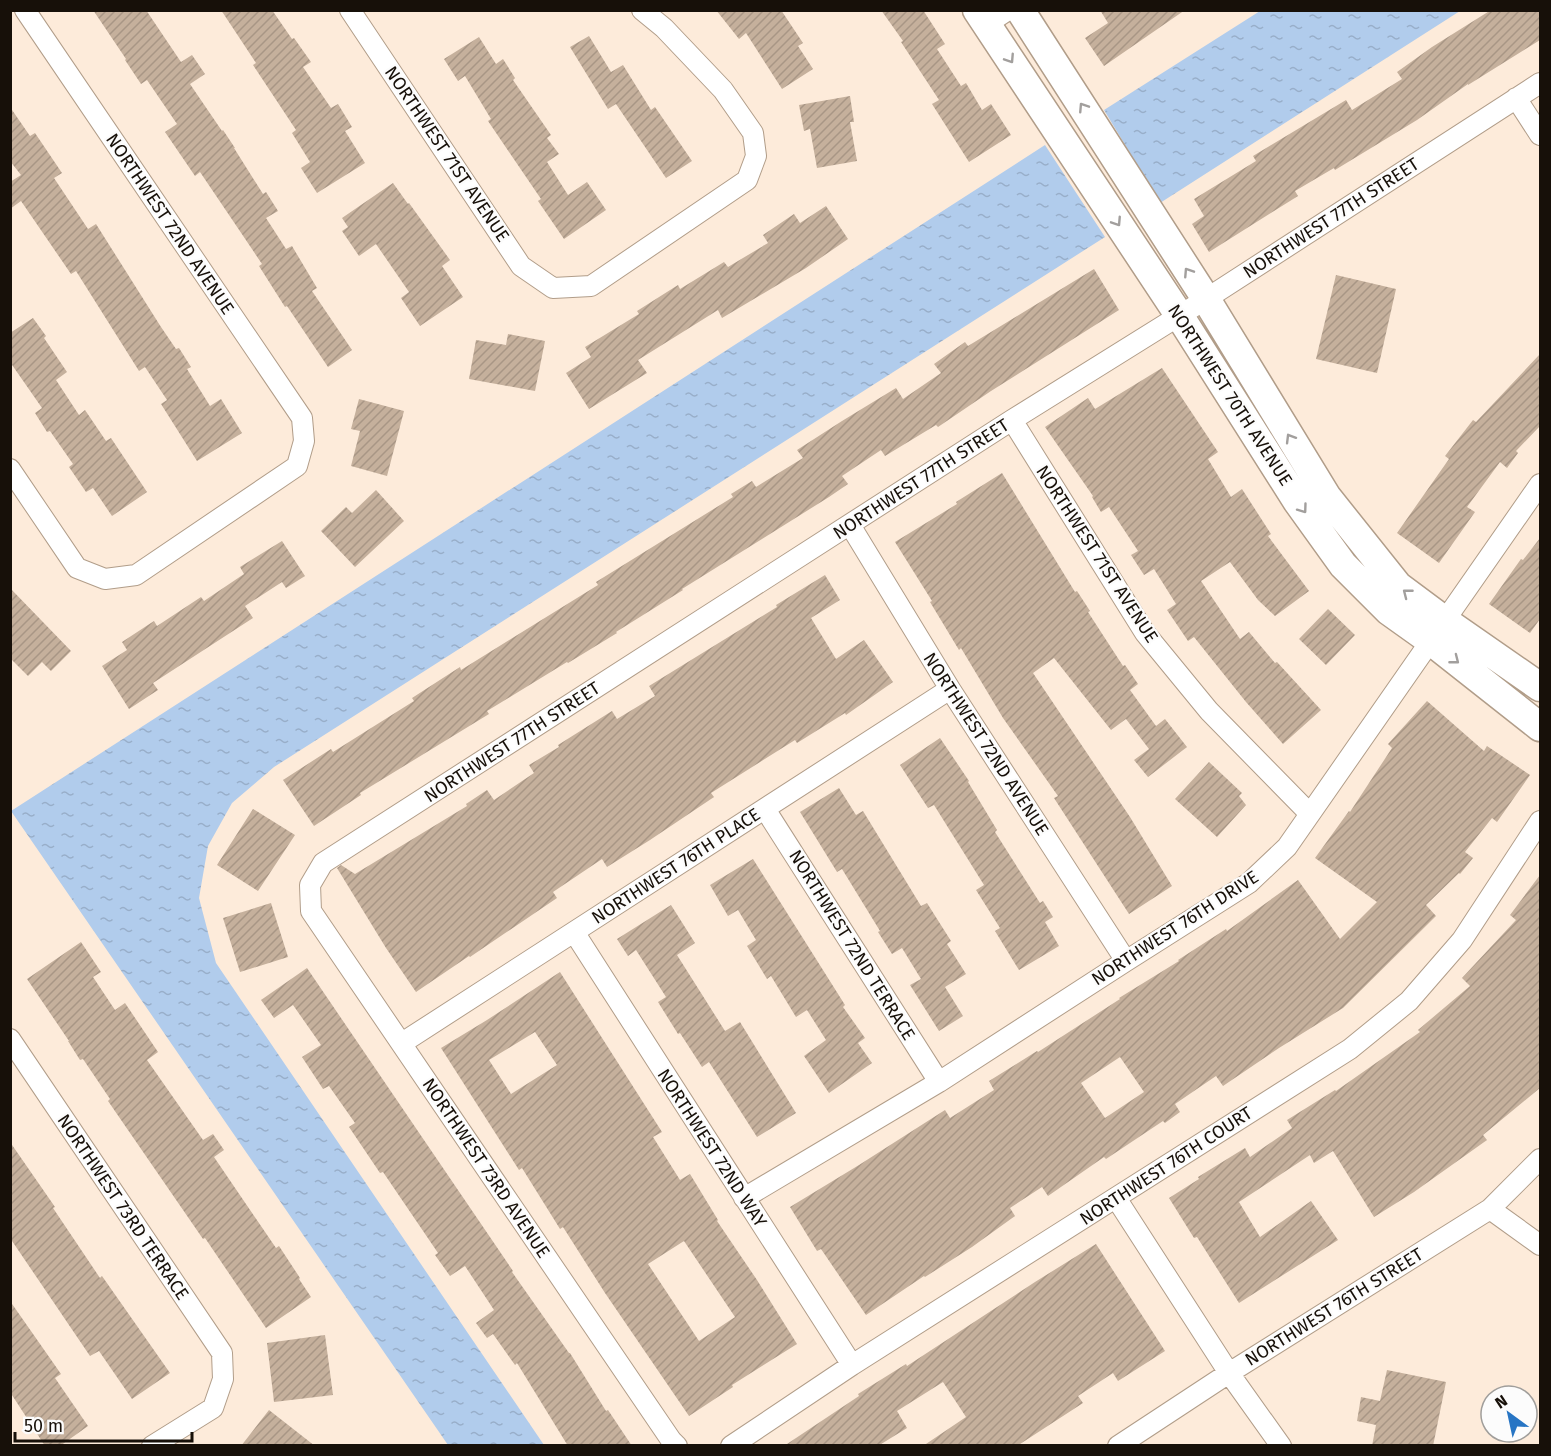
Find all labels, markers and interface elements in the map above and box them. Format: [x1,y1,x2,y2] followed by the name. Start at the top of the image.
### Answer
[1003,52,1014,63] one-way arrow
[380,62,514,246] street label: NORTHWEST 71ST AVENUE
[1079,103,1090,114] one-way arrow
[101,129,239,319] street label: NORTHWEST 72ND AVENUE
[1239,153,1424,283] street label: NORTHWEST 77TH STREET
[1110,216,1122,226] one-way arrow
[1184,267,1195,278] one-way arrow
[1163,300,1297,490] street label: NORTHWEST 70TH AVENUE
[829,414,1014,544] street label: NORTHWEST 77TH STREET
[1286,434,1298,444] one-way arrow
[1031,461,1163,647] street label: NORTHWEST 71ST AVENUE
[1296,502,1307,513] one-way arrow
[1403,589,1414,600] one-way arrow
[919,648,1053,840] street label: NORTHWEST 72ND AVENUE
[1448,653,1459,664] one-way arrow
[420,677,605,807] street label: NORTHWEST 77TH STREET
[588,803,764,929] street label: NORTHWEST 76TH PLACE
[784,846,920,1044] street label: NORTHWEST 72ND TERRACE
[1087,866,1263,990] street label: NORTHWEST 76TH DRIVE
[653,1065,771,1231] street label: NORTHWEST 72ND WAY
[418,1074,554,1262] street label: NORTHWEST 73RD AVENUE
[1076,1102,1257,1230] street label: NORTHWEST 76TH COURT
[53,1110,193,1304] street label: NORTHWEST 73RD TERRACE
[1241,1243,1428,1371] street label: NORTHWEST 76TH STREET
[1479,1384,1539,1444] north arrow
[1491,1391,1511,1413] text: N
[15,1405,192,1443] scale bar
[24,1415,63,1437] text: 50 m

